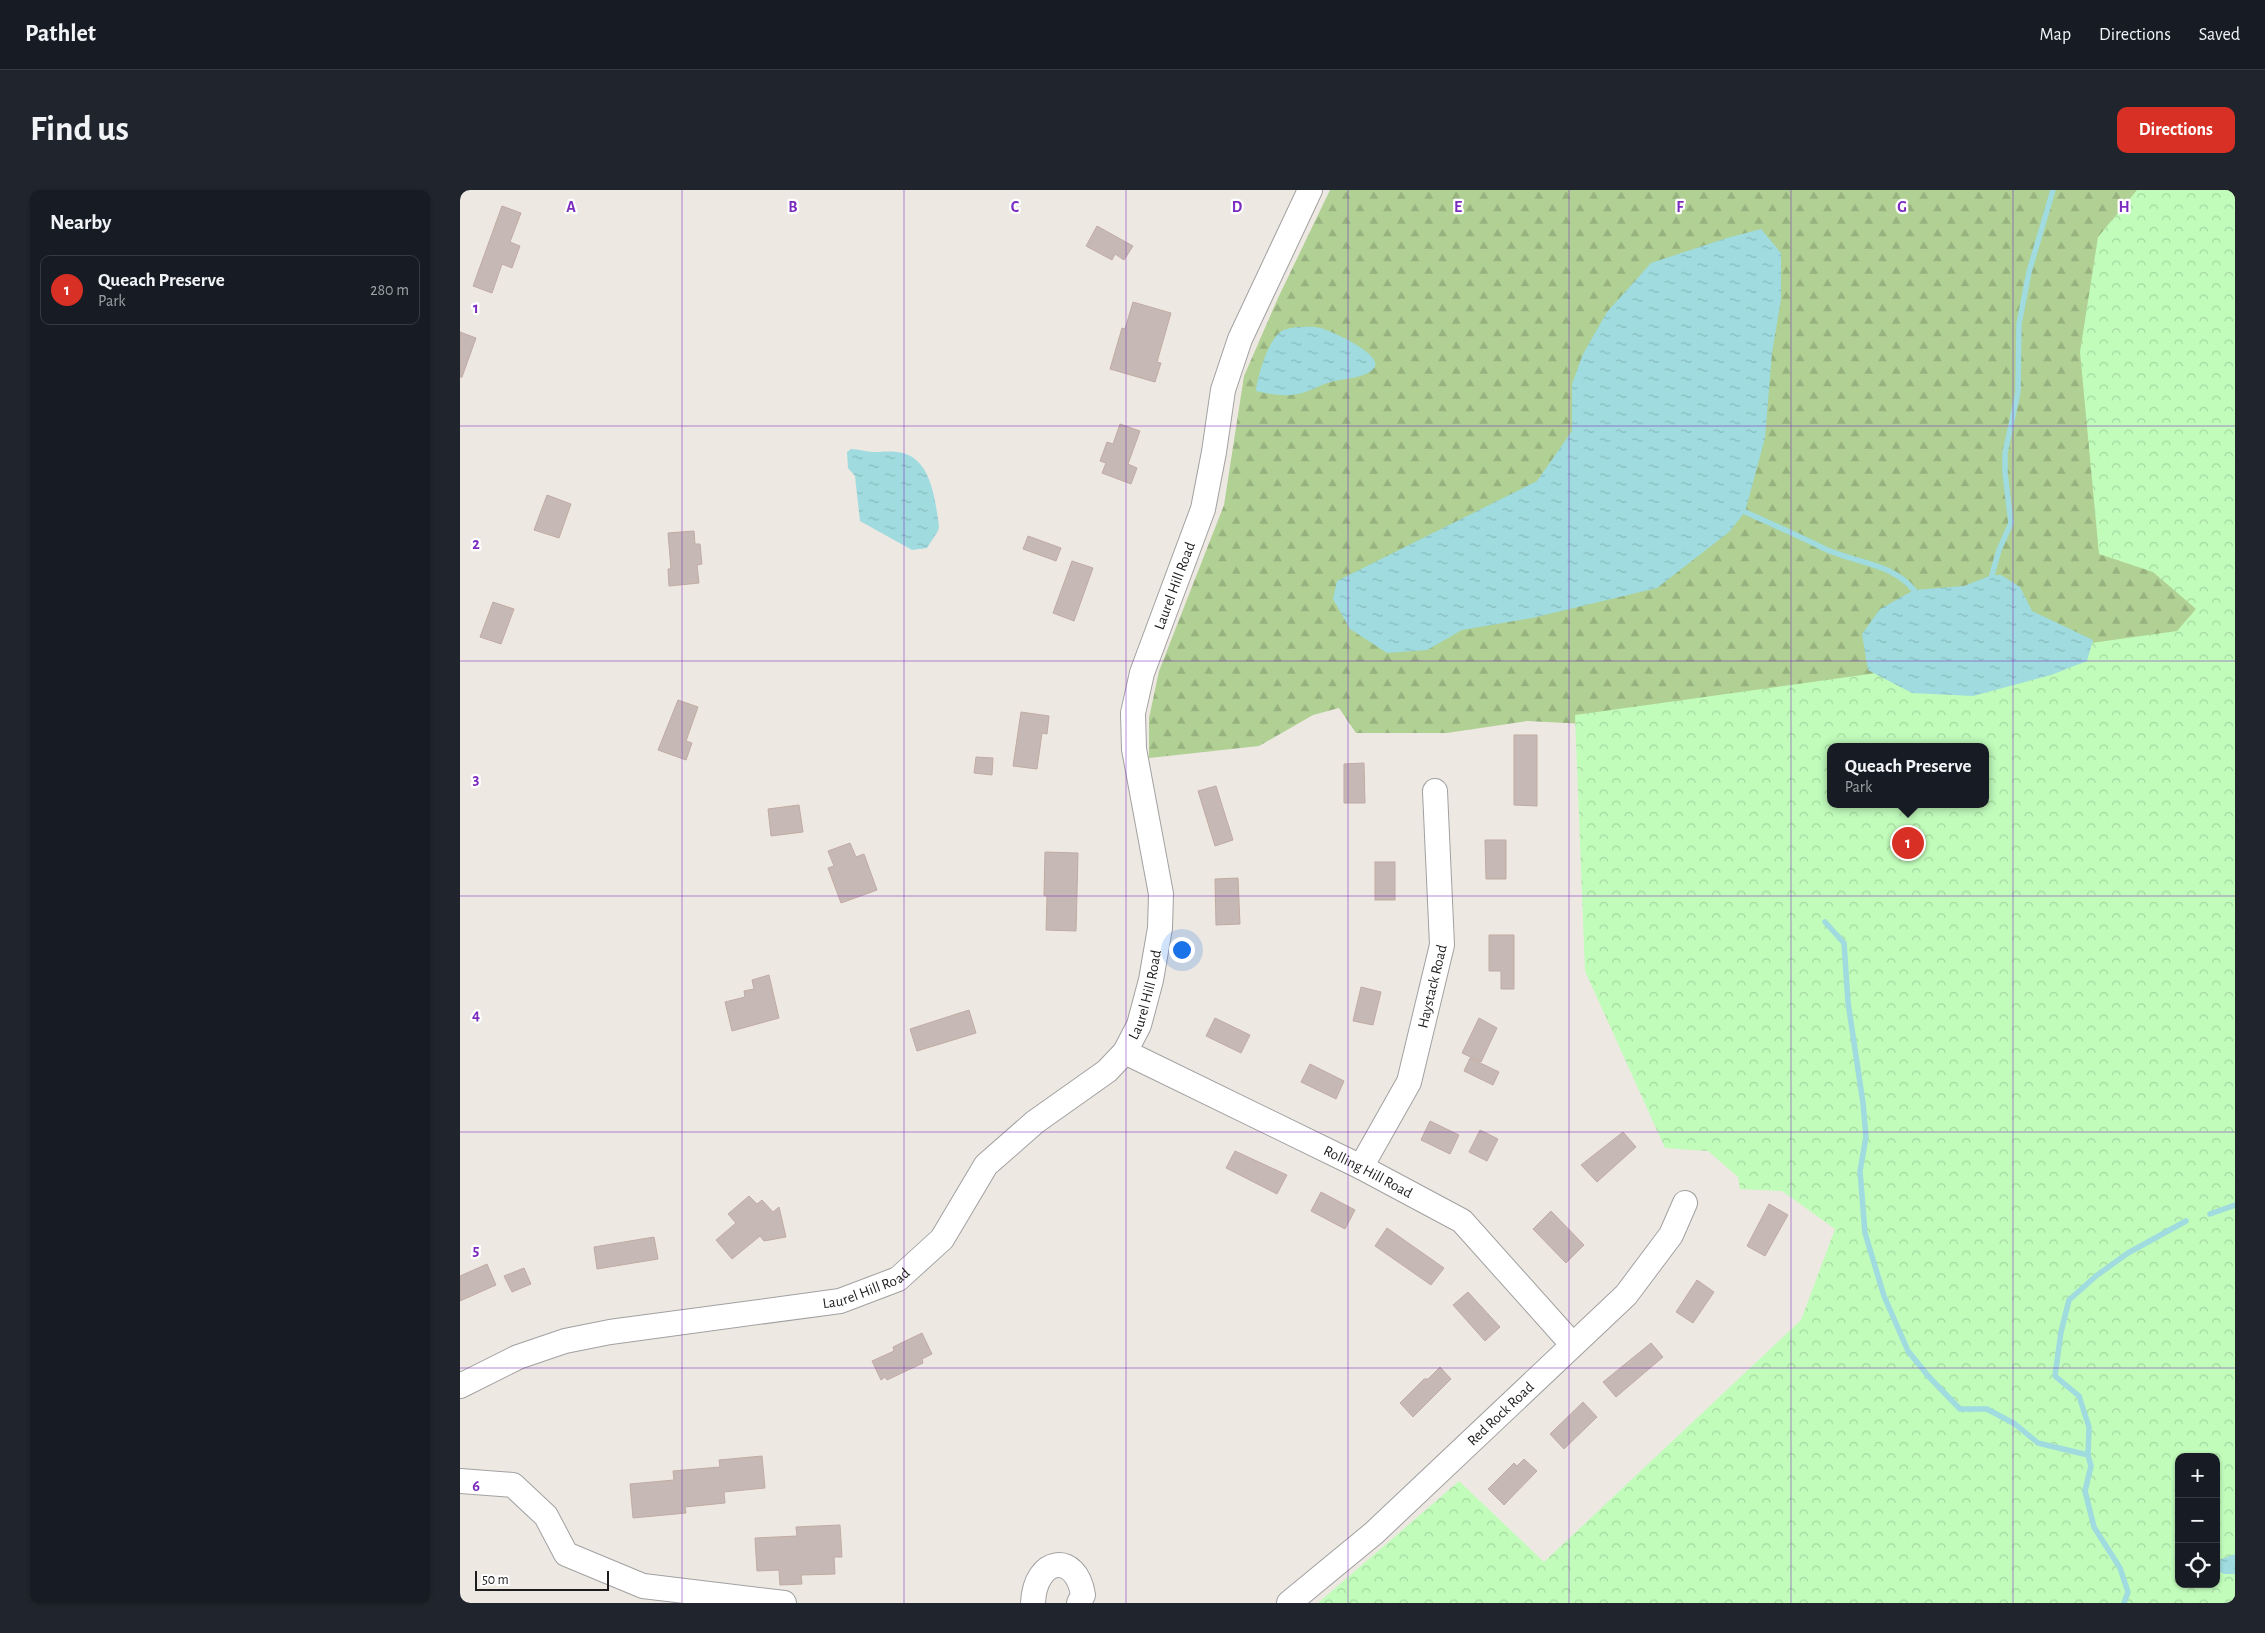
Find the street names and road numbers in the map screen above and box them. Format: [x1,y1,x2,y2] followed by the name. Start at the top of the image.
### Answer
[1152,540,1198,632] street label: Laurel Hill Road
[1415,943,1450,1030] street label: Haystack Road
[1126,948,1164,1042] street label: Laurel Hill Road
[1321,1143,1415,1201] street label: Rolling Hill Road
[822,1265,913,1311] street label: Laurel Hill Road
[1465,1379,1537,1449] street label: Red Rock Road

